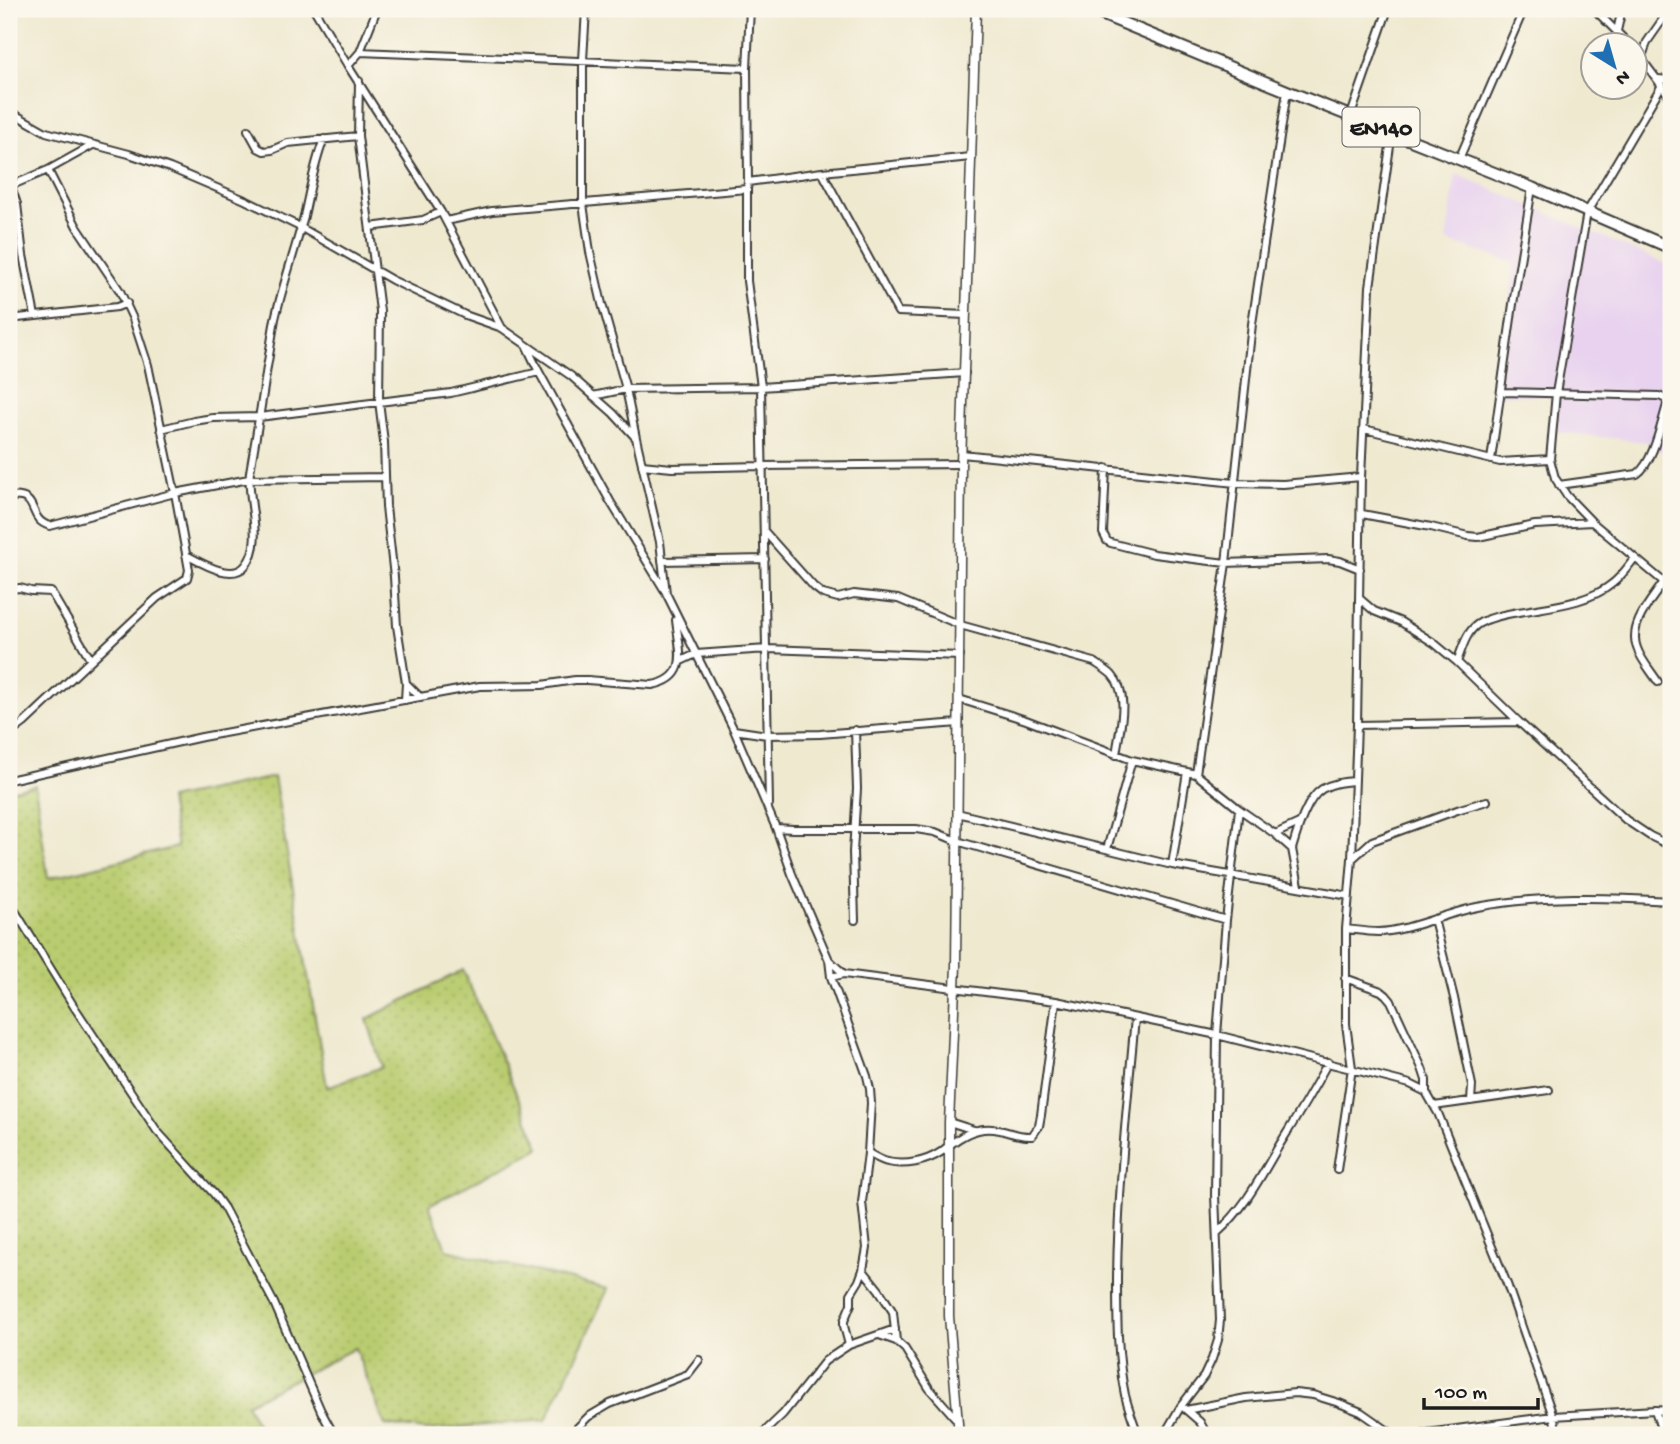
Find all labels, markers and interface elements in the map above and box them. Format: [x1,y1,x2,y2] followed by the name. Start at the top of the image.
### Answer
[1578,32,1648,102] north arrow
[1610,64,1634,90] text: N
[1342,108,1420,146] road number: EN140
[1424,1367,1538,1411] scale bar
[1434,1382,1487,1407] text: 100 m

